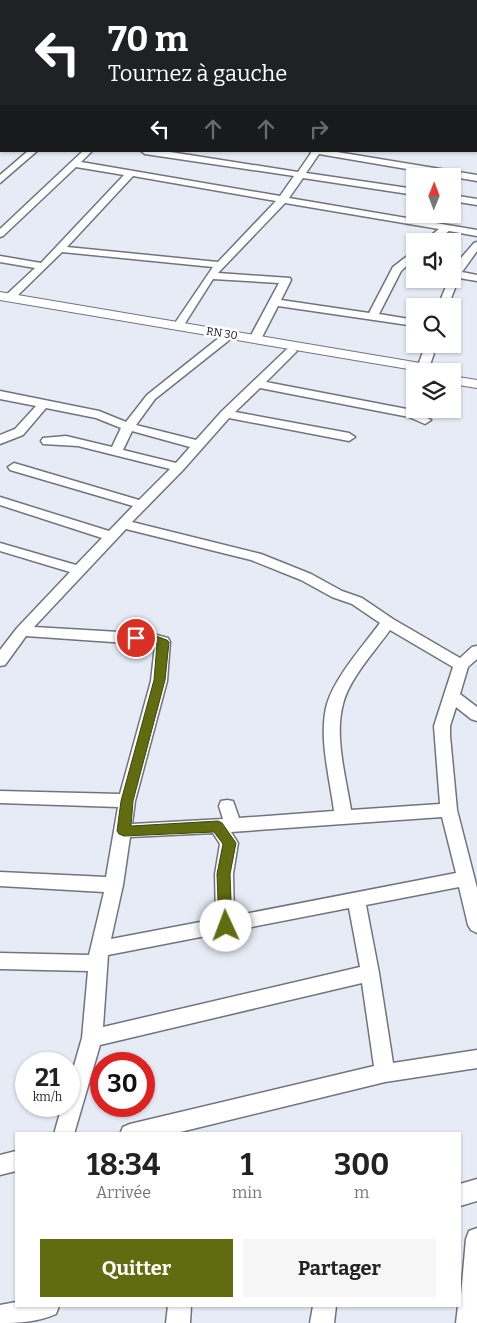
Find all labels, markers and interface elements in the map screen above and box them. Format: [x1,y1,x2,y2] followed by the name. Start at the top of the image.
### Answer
[108,18,188,60] text: 70 m
[25,20,90,85] icon: left
[108,60,287,87] text: Tournez à gauche
[146,115,174,143] icon: left
[199,115,227,143] icon: ahead
[252,115,280,143] icon: ahead
[305,115,333,143] icon: right
[406,168,461,222] north arrow
[406,168,461,418] map controls
[406,233,461,288] button: sound
[406,298,461,353] button: search
[205,325,238,342] street label: RN 30
[406,363,461,418] button: layers
[115,617,157,659] pin
[122,624,150,652] icon: arrive
[199,899,251,951] position arrow
[90,1052,155,1117] speed limit sign: 30
[35,1063,60,1093] text: 21
[33,1090,62,1104] text: km/h
[87,1147,160,1183] text: 18:34
[241,1147,254,1183] text: 1
[334,1147,389,1183] text: 300
[96,1183,151,1202] text: Arrivée
[232,1183,262,1202] text: min
[354,1183,369,1202] text: m
[40,1239,233,1297] button: Quitter
[243,1239,436,1297] button: Partager

